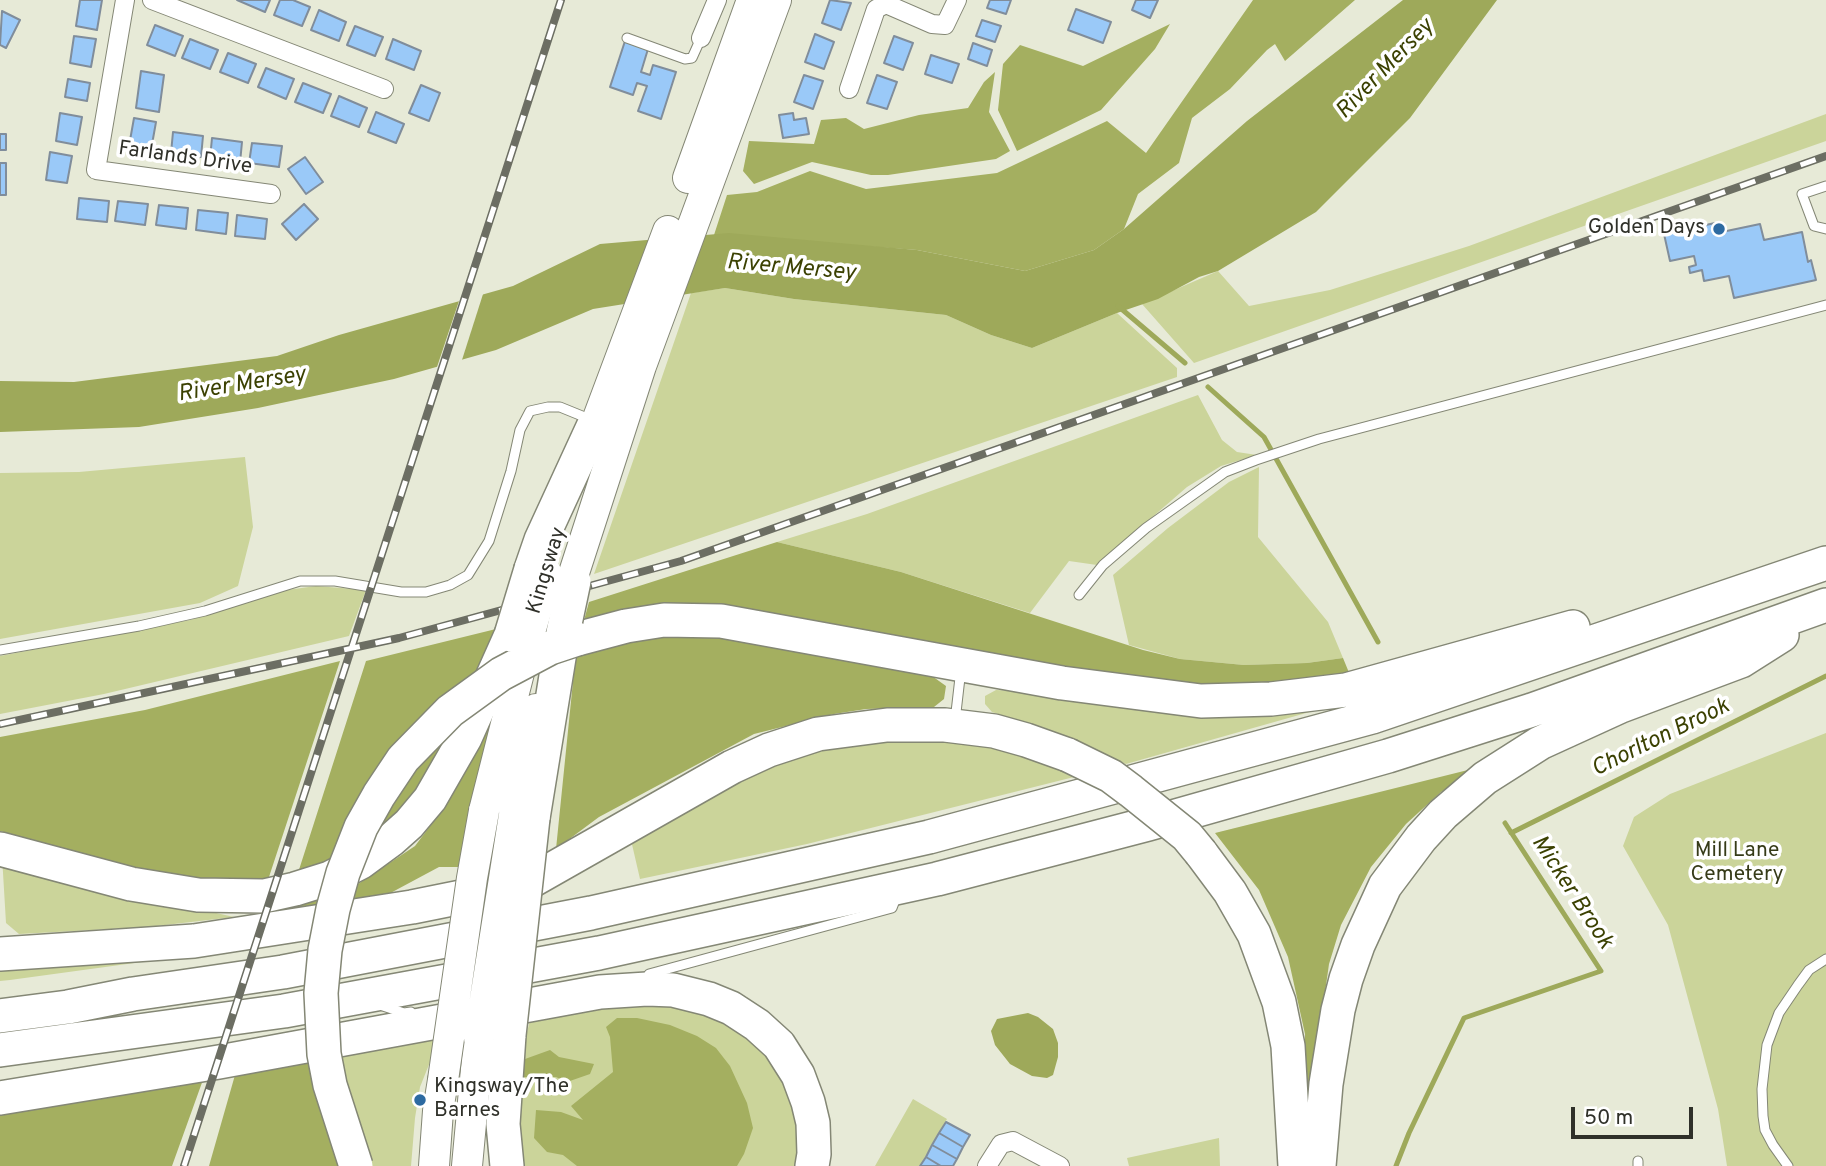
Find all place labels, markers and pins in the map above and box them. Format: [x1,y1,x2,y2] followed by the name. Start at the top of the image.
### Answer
[1588,216,1705,242] place label: Golden Days
[1711,221,1727,237] marker: Golden Days
[434,1075,569,1125] place label: Kingsway/The Barnes
[412,1092,428,1108] marker: Kingsway/The Barnes

